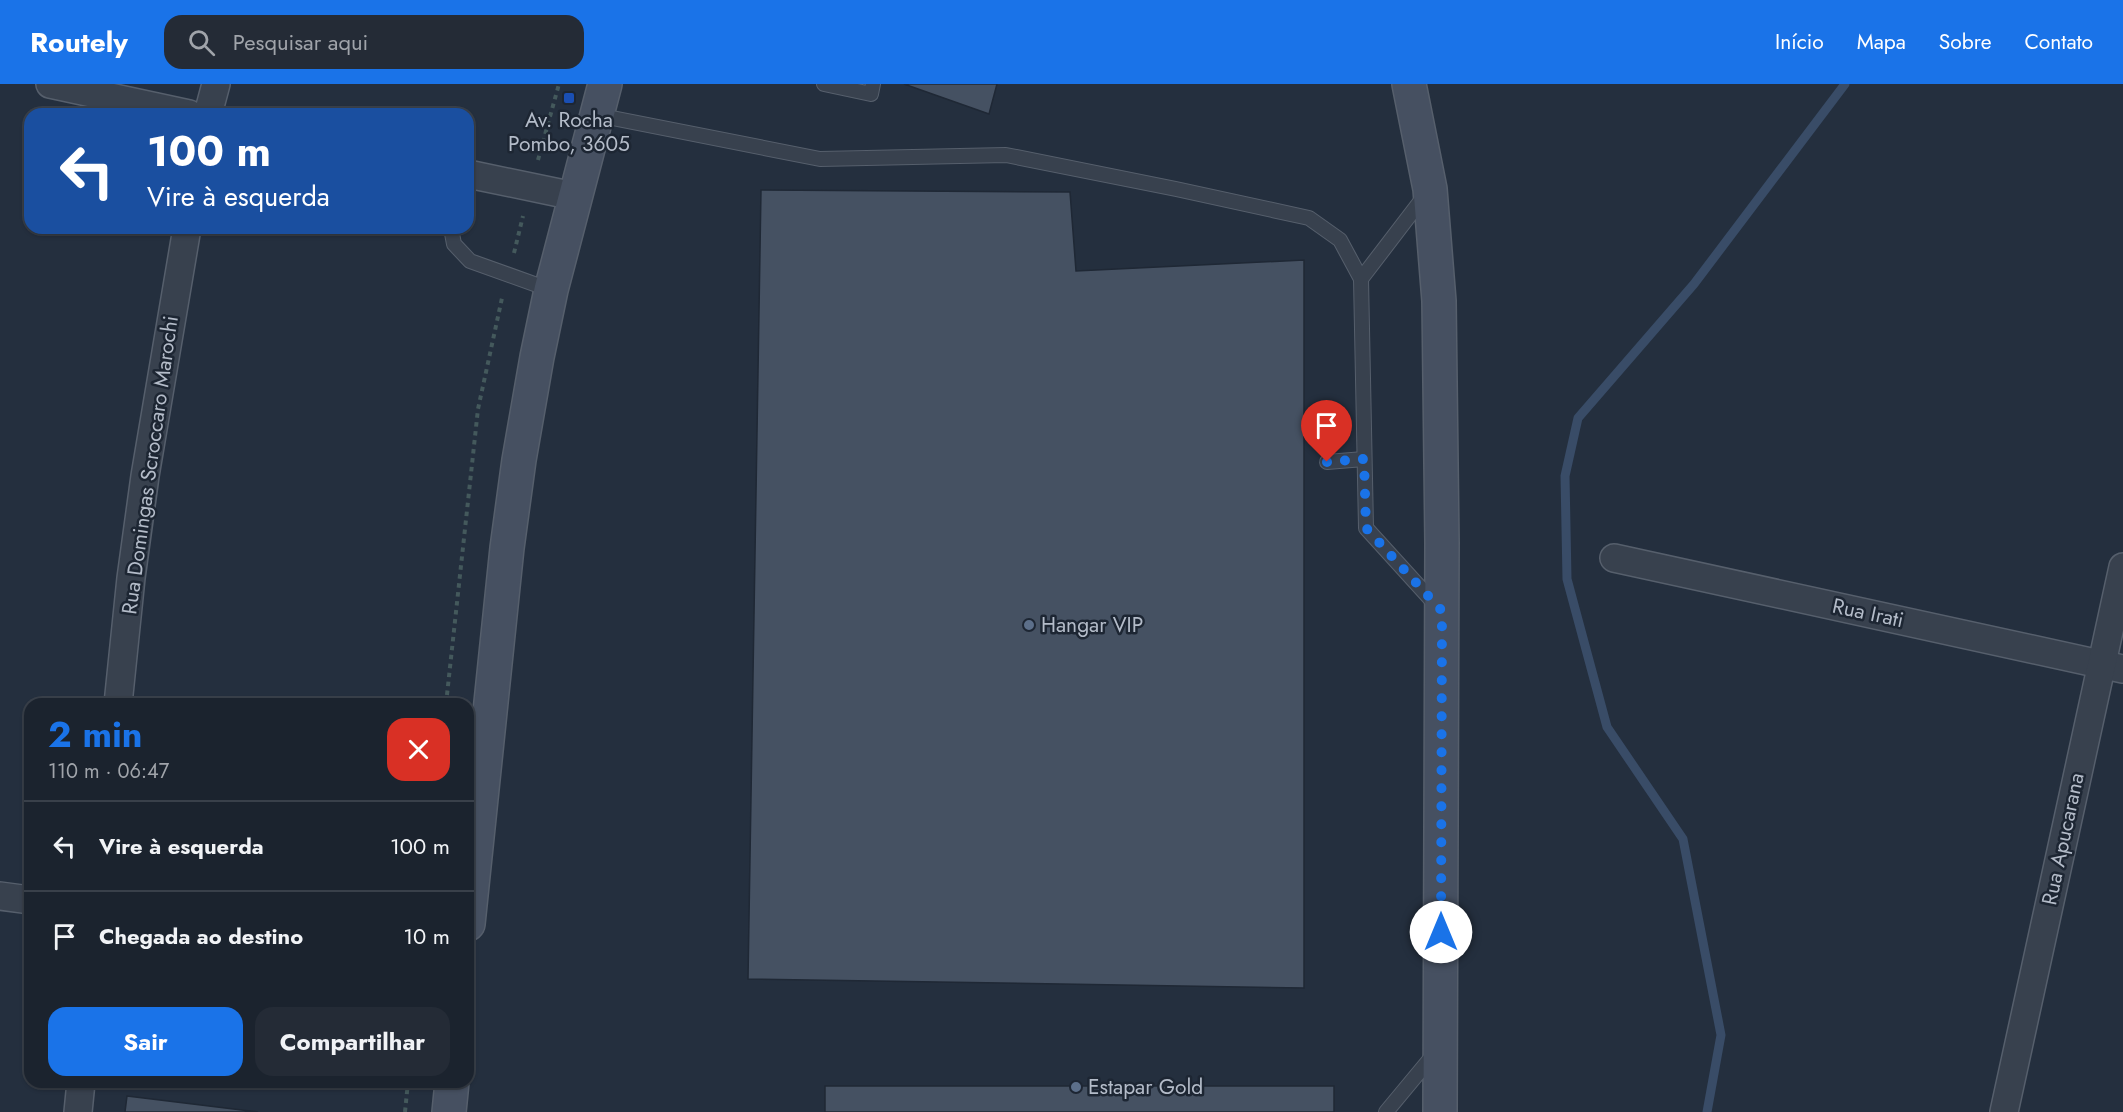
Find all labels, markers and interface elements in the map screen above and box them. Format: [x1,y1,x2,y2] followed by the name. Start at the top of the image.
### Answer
[164,15,584,69] search box
[30,22,128,63] text: Routely
[185,26,218,59] icon: search
[233,26,368,58] text: Pesquisar aqui
[1775,27,1824,57] text: Início
[1857,27,1906,57] text: Mapa
[1939,27,1991,57] text: Sobre
[2024,27,2093,57] text: Contato
[562,91,576,105] marker: Av. Rocha Pombo, 3605
[508,105,630,159] place label: Av. Rocha Pombo, 3605
[147,121,271,182] text: 100 m
[48,132,126,210] icon: left
[147,177,330,216] text: Vire à esquerda
[114,314,186,616] street label: Rua Domingas Scroccaro Marochi
[1301,400,1352,462] pin
[1310,409,1343,442] icon: arrive
[1830,591,1906,635] street label: Rua Irati
[1041,610,1143,640] place label: Hangar VIP
[1022,618,1036,632] marker: Hangar VIP
[48,708,143,760] text: 2 min
[387,718,450,781] button: close
[48,757,169,786] text: 110 m · 06:47
[2034,770,2092,908] street label: Rua Apucarana
[48,830,81,863] icon: left
[99,830,264,862] text: Vire à esquerda
[390,830,450,862] text: 100 m
[1409,900,1473,964] position arrow
[48,920,81,953] icon: arrive
[99,920,303,952] text: Chegada ao destino
[403,920,450,952] text: 10 m
[48,1007,243,1076] button: Sair
[255,1007,450,1076] button: Compartilhar
[1088,1072,1203,1102] place label: Estapar Gold
[1069,1080,1083,1094] marker: Estapar Gold

